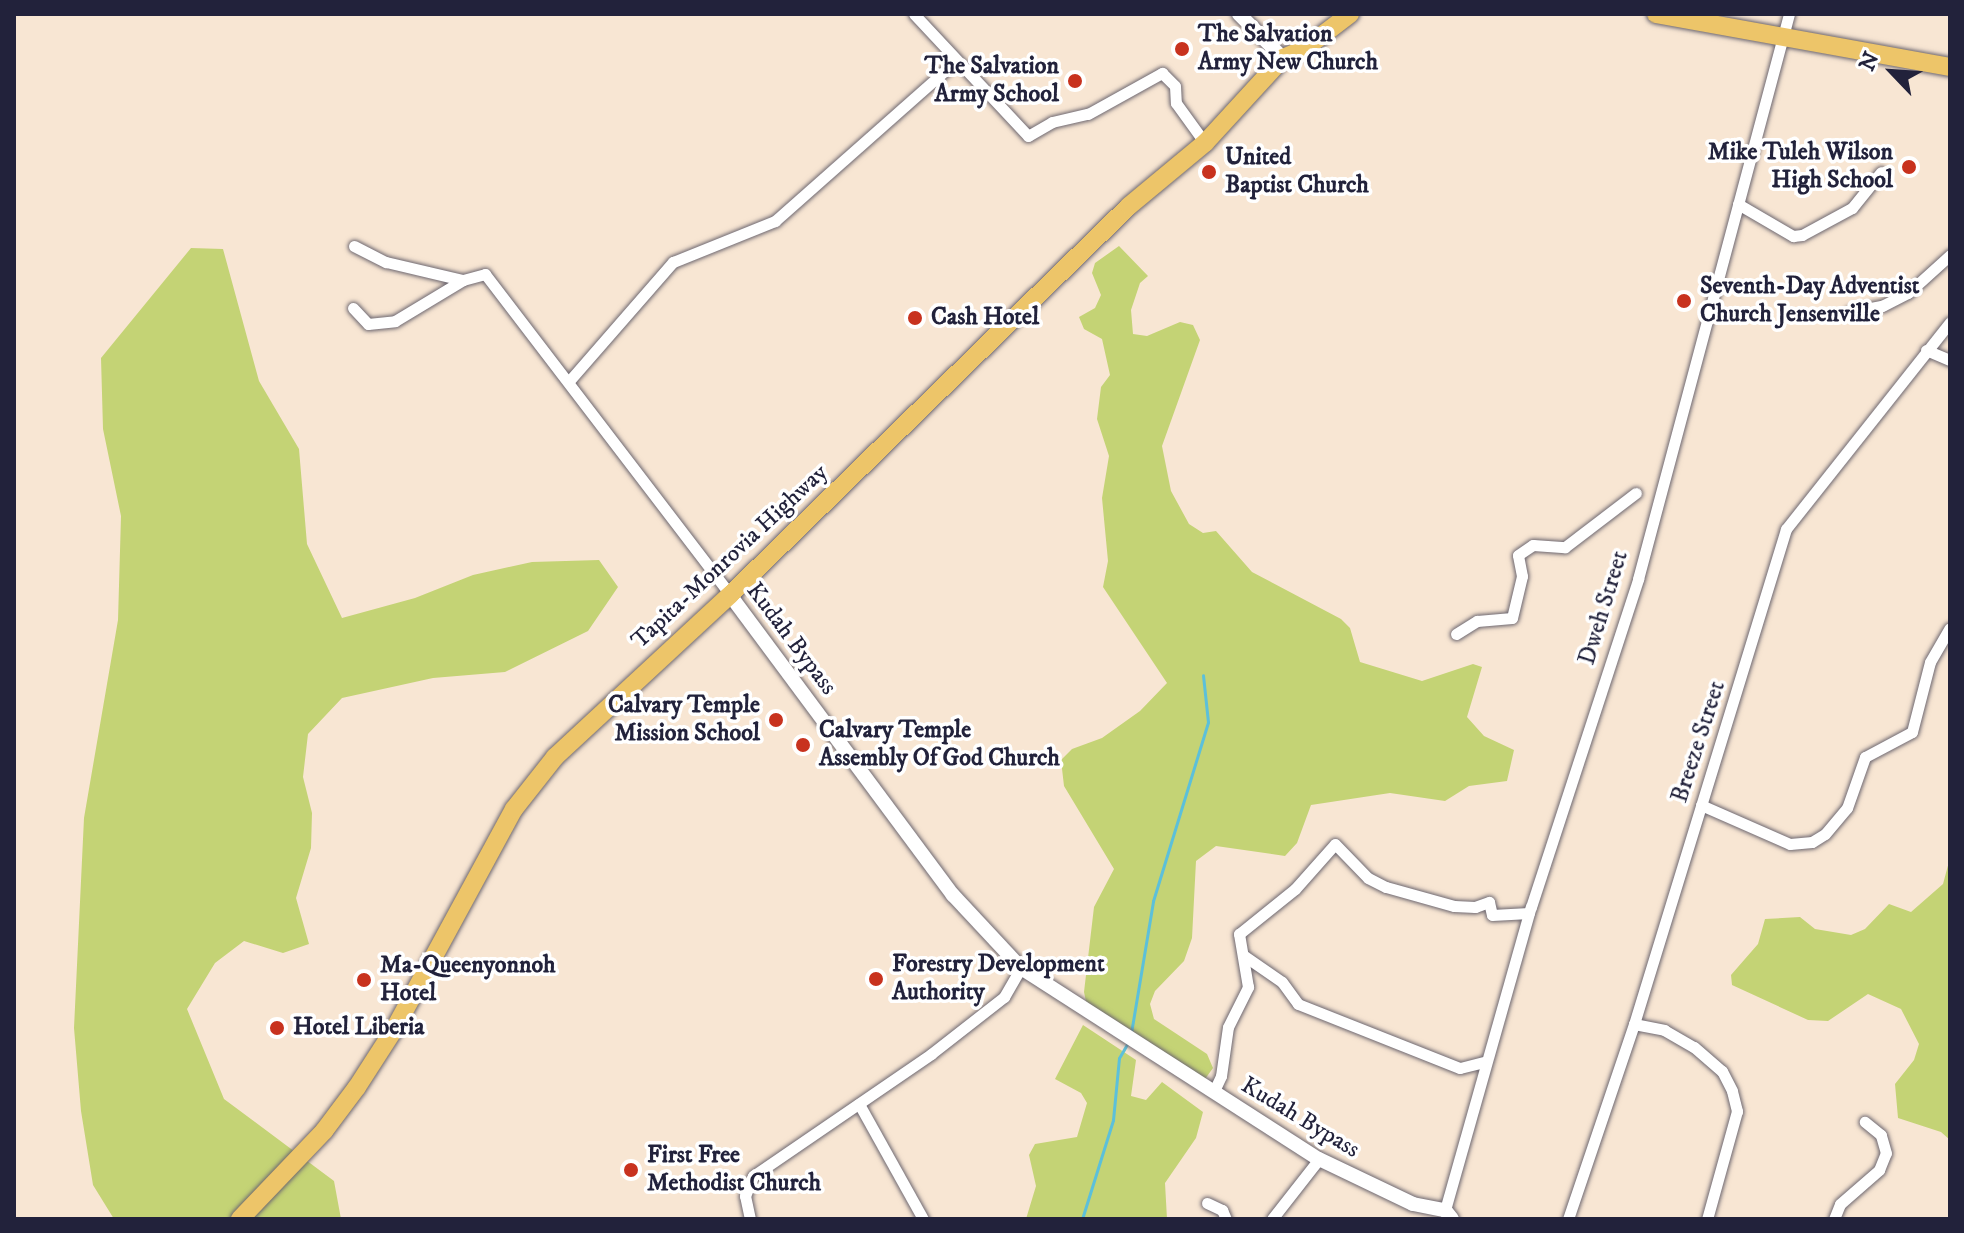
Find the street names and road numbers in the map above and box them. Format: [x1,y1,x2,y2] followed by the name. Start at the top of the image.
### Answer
[626,459,834,655] street label: Tapita-Monrovia Highway
[1573,548,1635,668] street label: Dweh Street
[739,577,843,701] street label: Kudah Bypass
[1666,678,1732,806] street label: Breeze Street
[1236,1071,1364,1165] street label: Kudah Bypass

